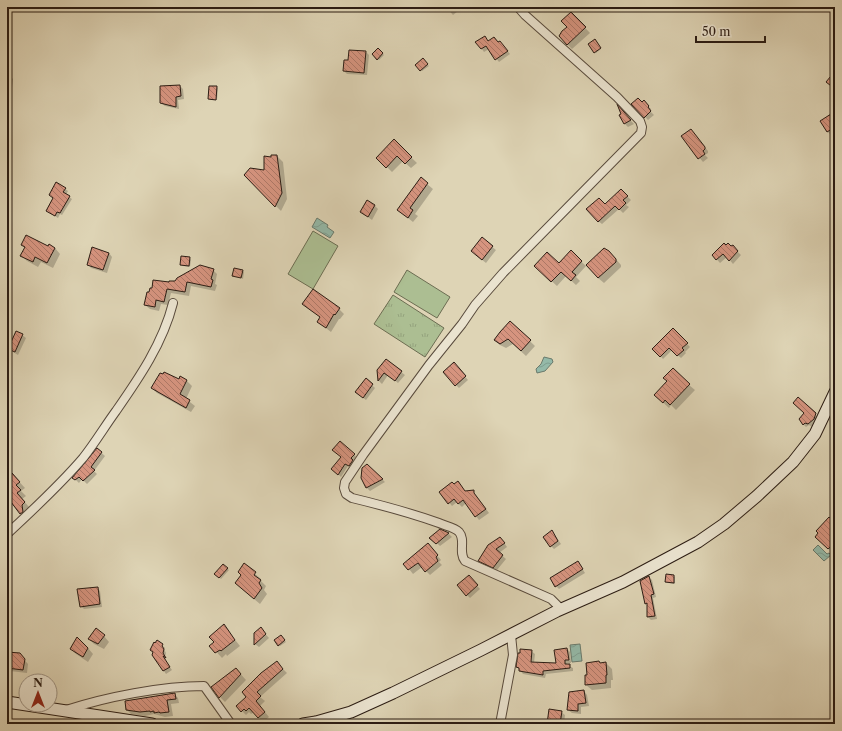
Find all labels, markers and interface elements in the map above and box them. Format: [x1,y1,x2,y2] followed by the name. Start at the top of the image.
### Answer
[696,18,765,44] scale bar
[702,24,731,39] text: 50 m
[18,673,58,713] north arrow
[33,676,43,690] text: N

